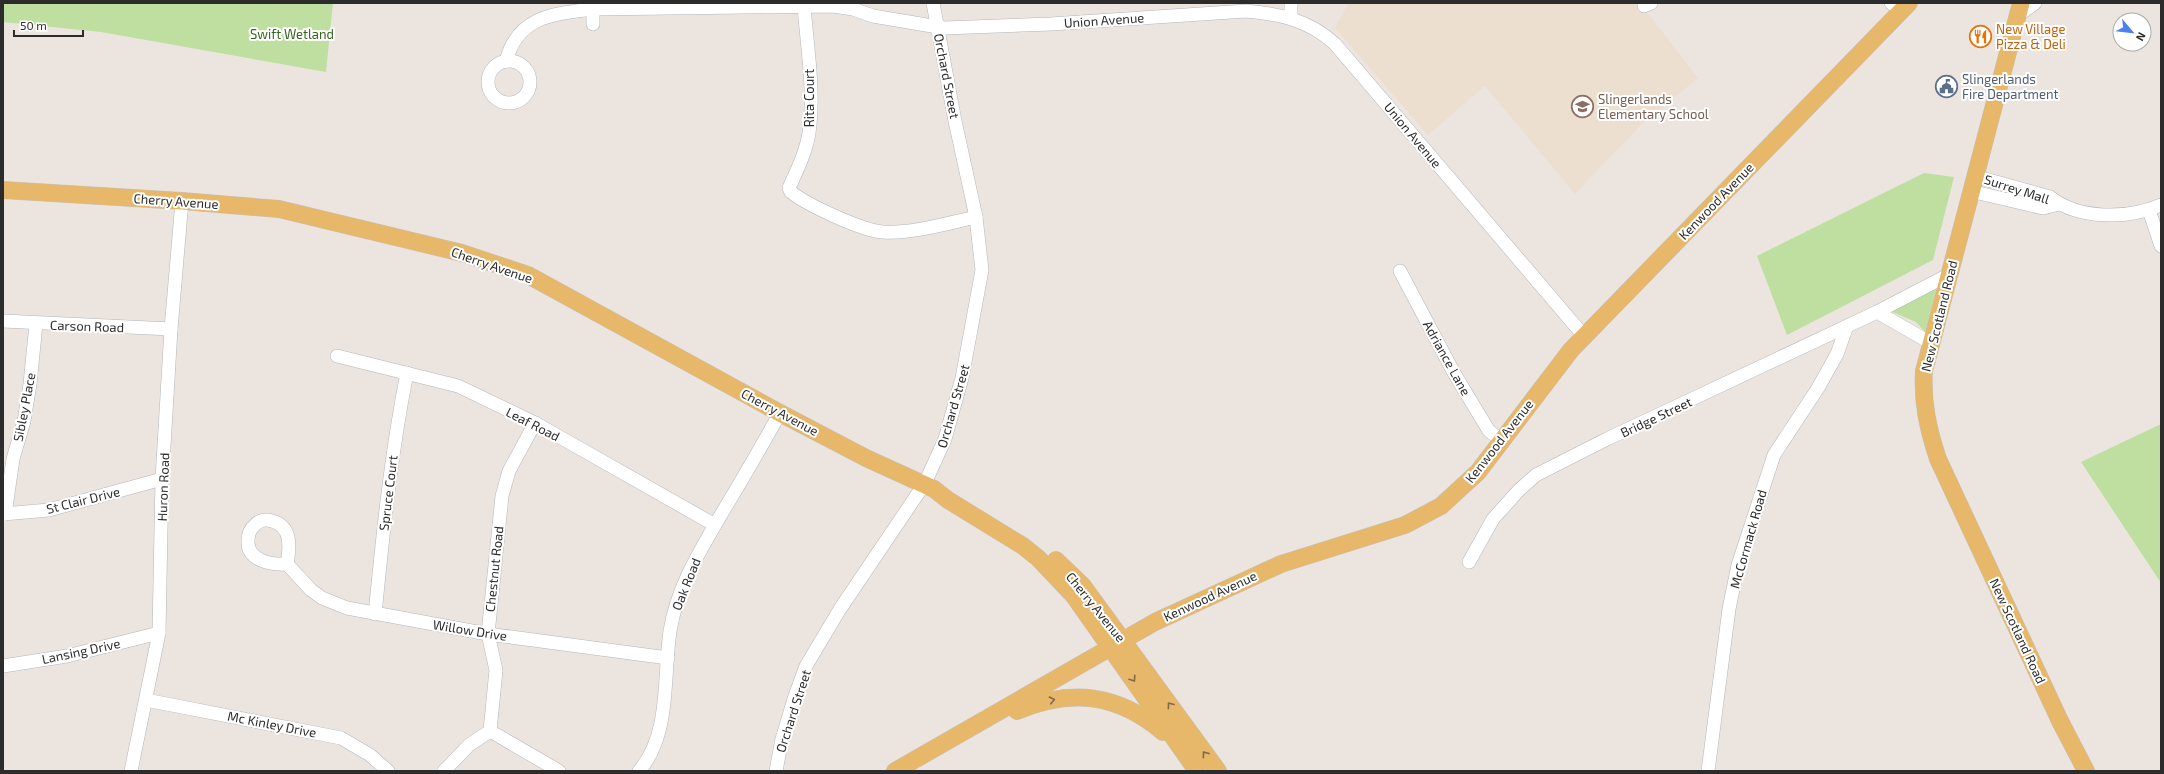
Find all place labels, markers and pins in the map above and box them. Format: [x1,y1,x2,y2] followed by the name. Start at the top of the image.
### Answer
[1996,21,2066,52] place label: New Village Pizza & Deli
[1967,23,1993,49] restaurant icon: New Village Pizza & Deli
[1962,71,2059,102] place label: Slingerlands Fire Department
[1934,73,1960,99] public building icon: Slingerlands Fire Department
[1598,91,1709,122] place label: Slingerlands Elementary School
[1570,93,1596,119] school or university icon: Slingerlands Elementary School

